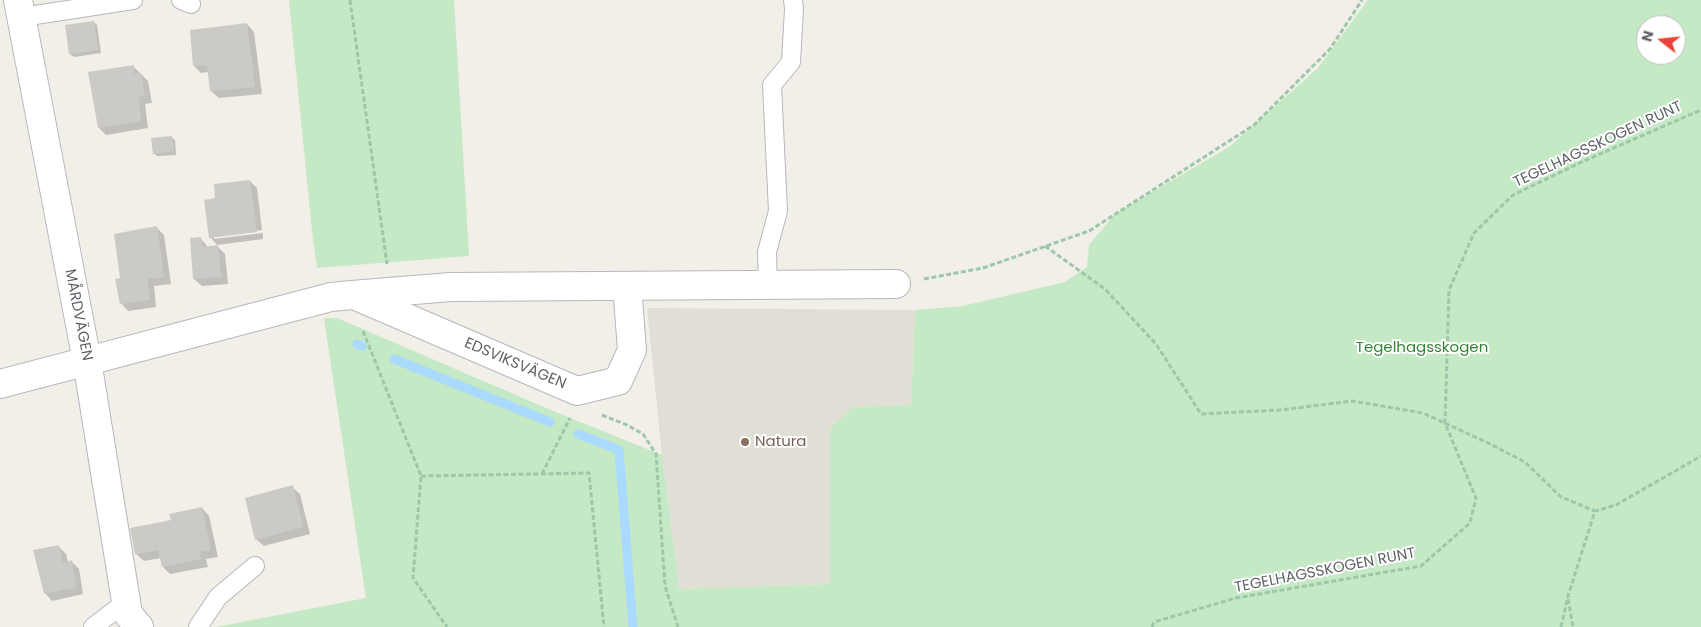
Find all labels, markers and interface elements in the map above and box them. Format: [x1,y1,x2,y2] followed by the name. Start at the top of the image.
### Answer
[1636,15,1686,65] north arrow
[1636,28,1659,44] text: N
[1511,98,1685,192] street label: TEGELHAGSSKOGEN RUNT
[60,268,96,362] street label: MÅRDVÄGEN
[461,334,569,394] street label: EDSVIKSVÄGEN
[1356,339,1488,357] park label: Tegelhagsskogen
[755,433,806,451] place label: Natura
[739,436,751,448] marker: Natura
[1233,545,1417,597] street label: TEGELHAGSSKOGEN RUNT

